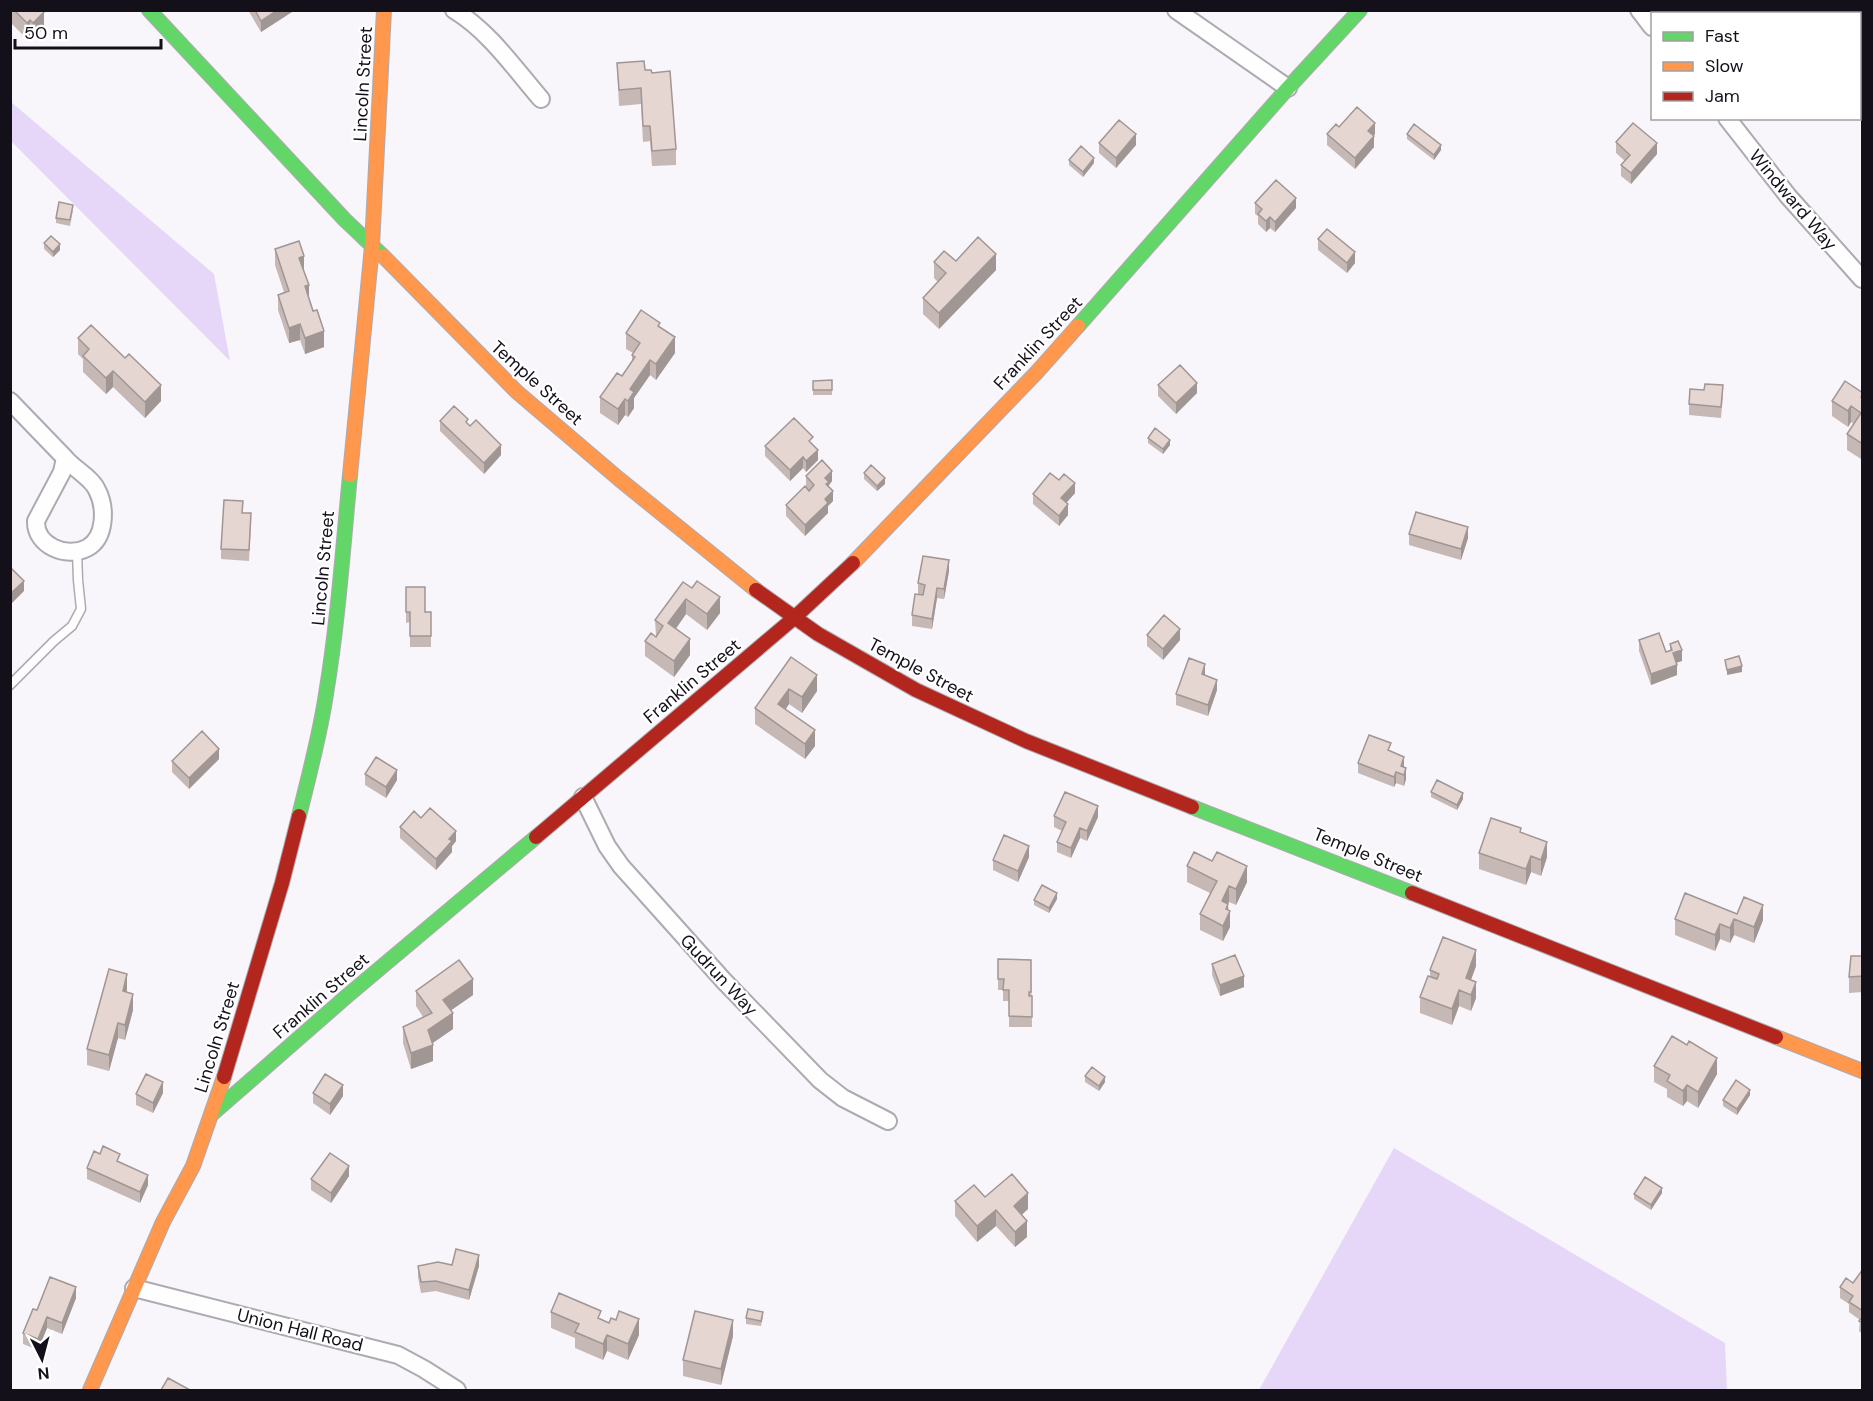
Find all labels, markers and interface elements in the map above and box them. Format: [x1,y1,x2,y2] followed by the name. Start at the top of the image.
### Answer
[15,12,160,50] scale bar
[1651,12,1861,120] legend
[24,21,68,45] text: 50 m
[1705,24,1740,48] text: Fast
[348,26,378,142] street label: Lincoln Street
[1705,54,1744,78] text: Slow
[1705,84,1740,108] text: Jam
[1744,144,1842,256] street label: Windward Way
[988,291,1088,395] street label: Franklin Street
[486,335,588,431] street label: Temple Street
[306,510,340,626] street label: Lincoln Street
[864,632,978,708] street label: Temple Street
[638,633,746,729] street label: Franklin Street
[1310,822,1426,888] street label: Temple Street
[675,929,763,1021] street label: Gudrun Way
[268,948,374,1044] street label: Franklin Street
[189,978,245,1096] street label: Lincoln Street
[235,1303,365,1357] street label: Union Hall Road
[12,1329,72,1389] north arrow
[37,1362,50,1384] text: N

